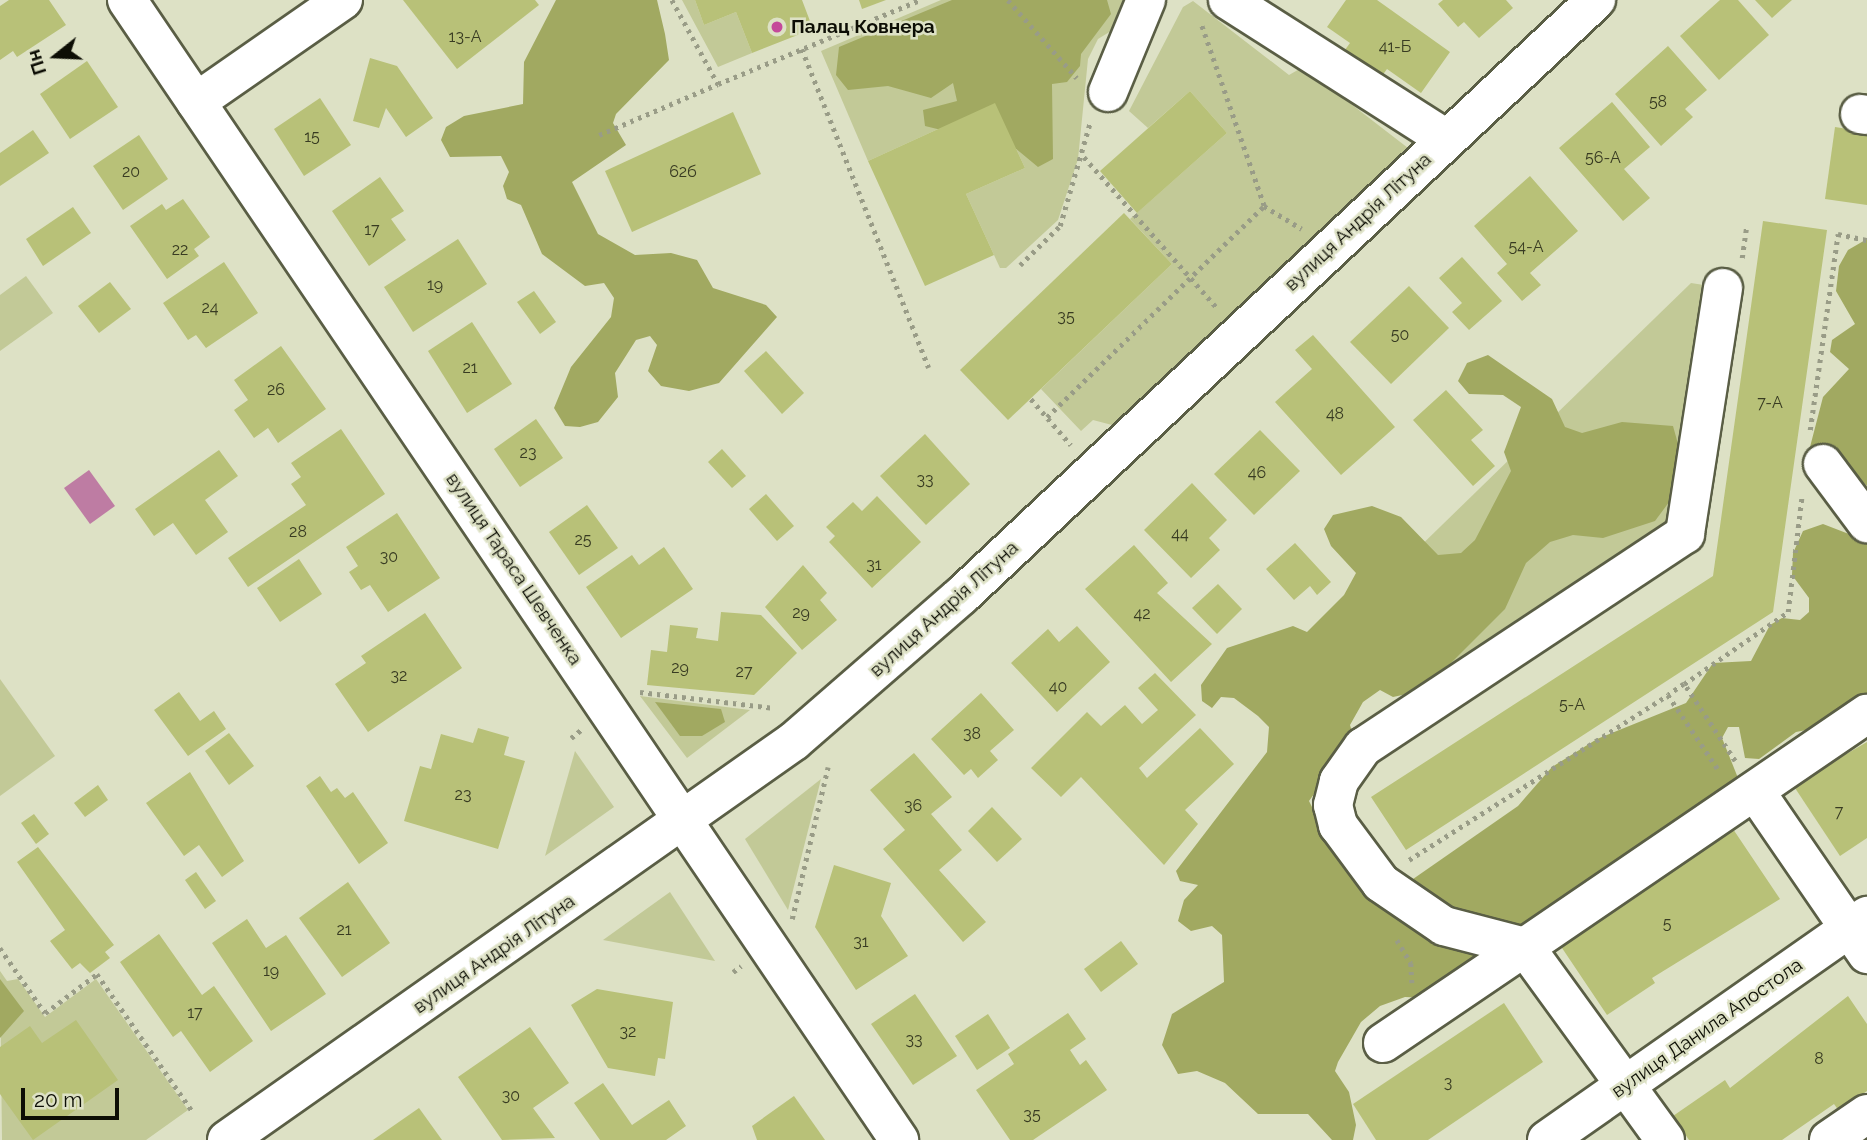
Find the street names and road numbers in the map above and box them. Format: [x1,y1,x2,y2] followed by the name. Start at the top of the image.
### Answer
[1280,148,1436,296] street label: вулиця Андрія Літуна
[441,468,587,670] street label: вулиця Тараса Шевченка
[865,536,1023,682] street label: вулиця Андрія Літуна
[409,889,579,1019] street label: вулиця Андрія Літуна
[1607,953,1807,1103] street label: вулиця Данила Апостола

